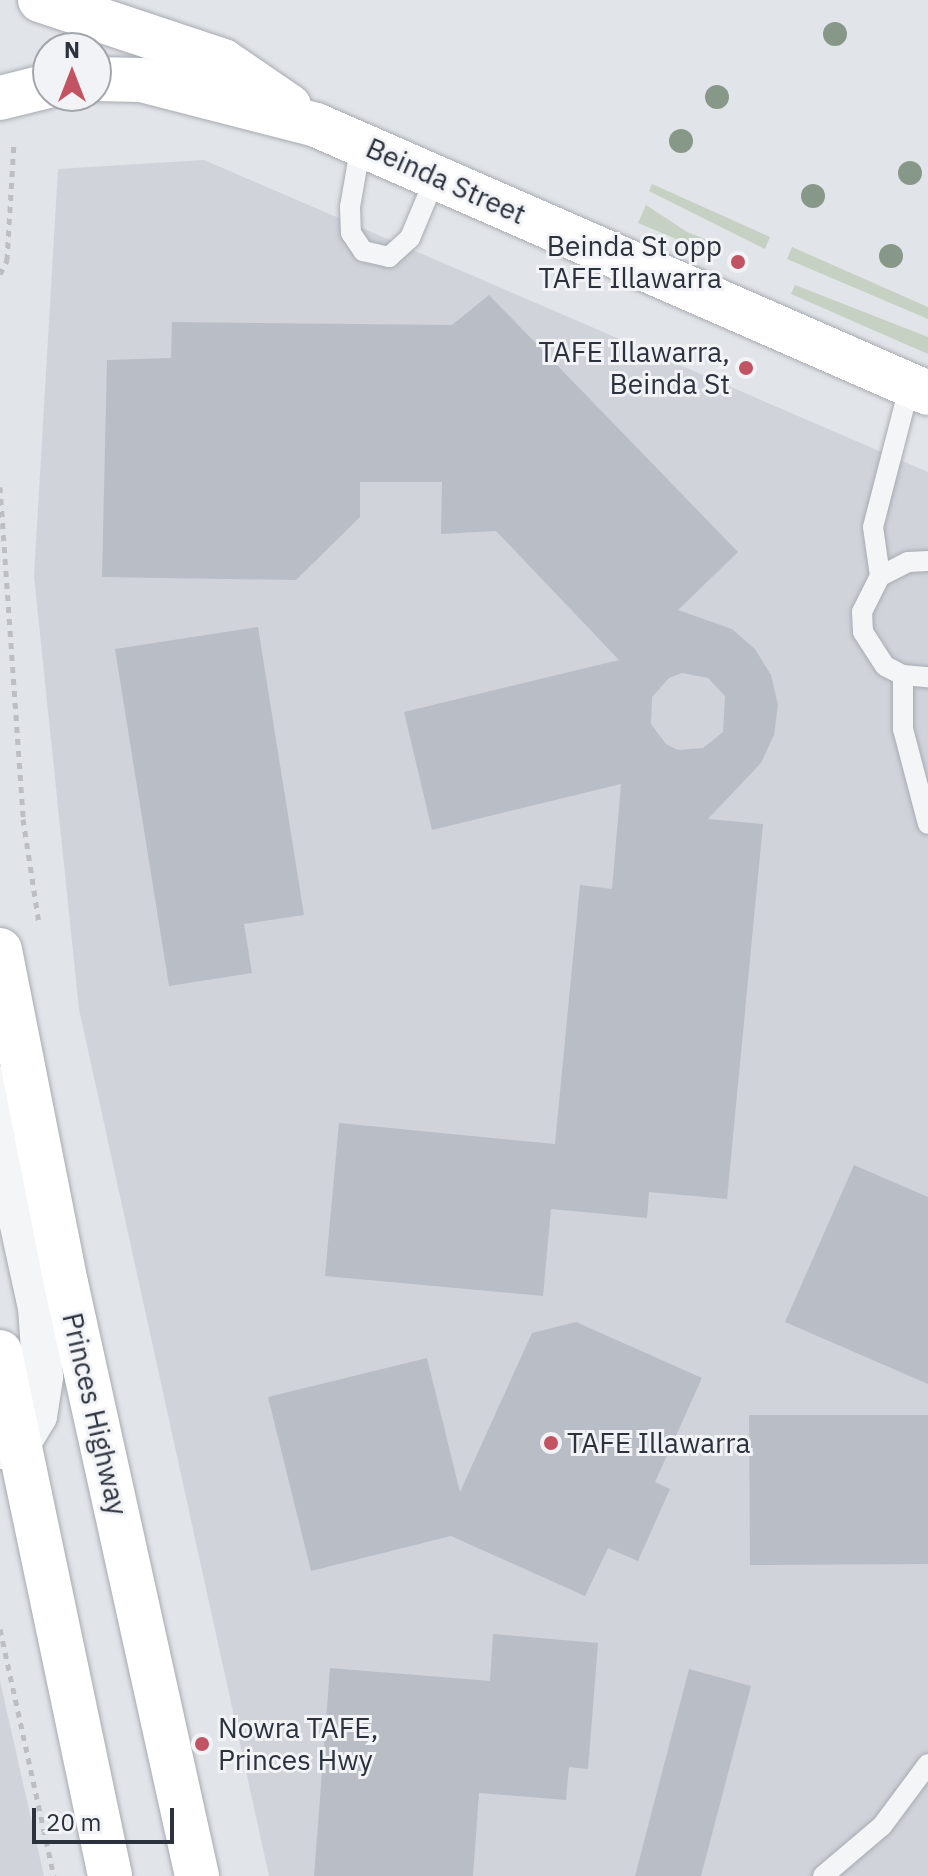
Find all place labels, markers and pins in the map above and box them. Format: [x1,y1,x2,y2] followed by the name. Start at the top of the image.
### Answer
[539,229,722,295] place label: Beinda St opp TAFE Illawarra
[729,253,747,271] marker: Beinda St opp TAFE Illawarra
[539,335,730,401] place label: TAFE Illawarra, Beinda St
[737,359,755,377] marker: TAFE Illawarra, Beinda St
[567,1426,750,1460] place label: TAFE Illawarra
[542,1434,560,1452] marker: TAFE Illawarra
[218,1711,378,1777] place label: Nowra TAFE, Princes Hwy
[193,1735,211,1753] marker: Nowra TAFE, Princes Hwy

